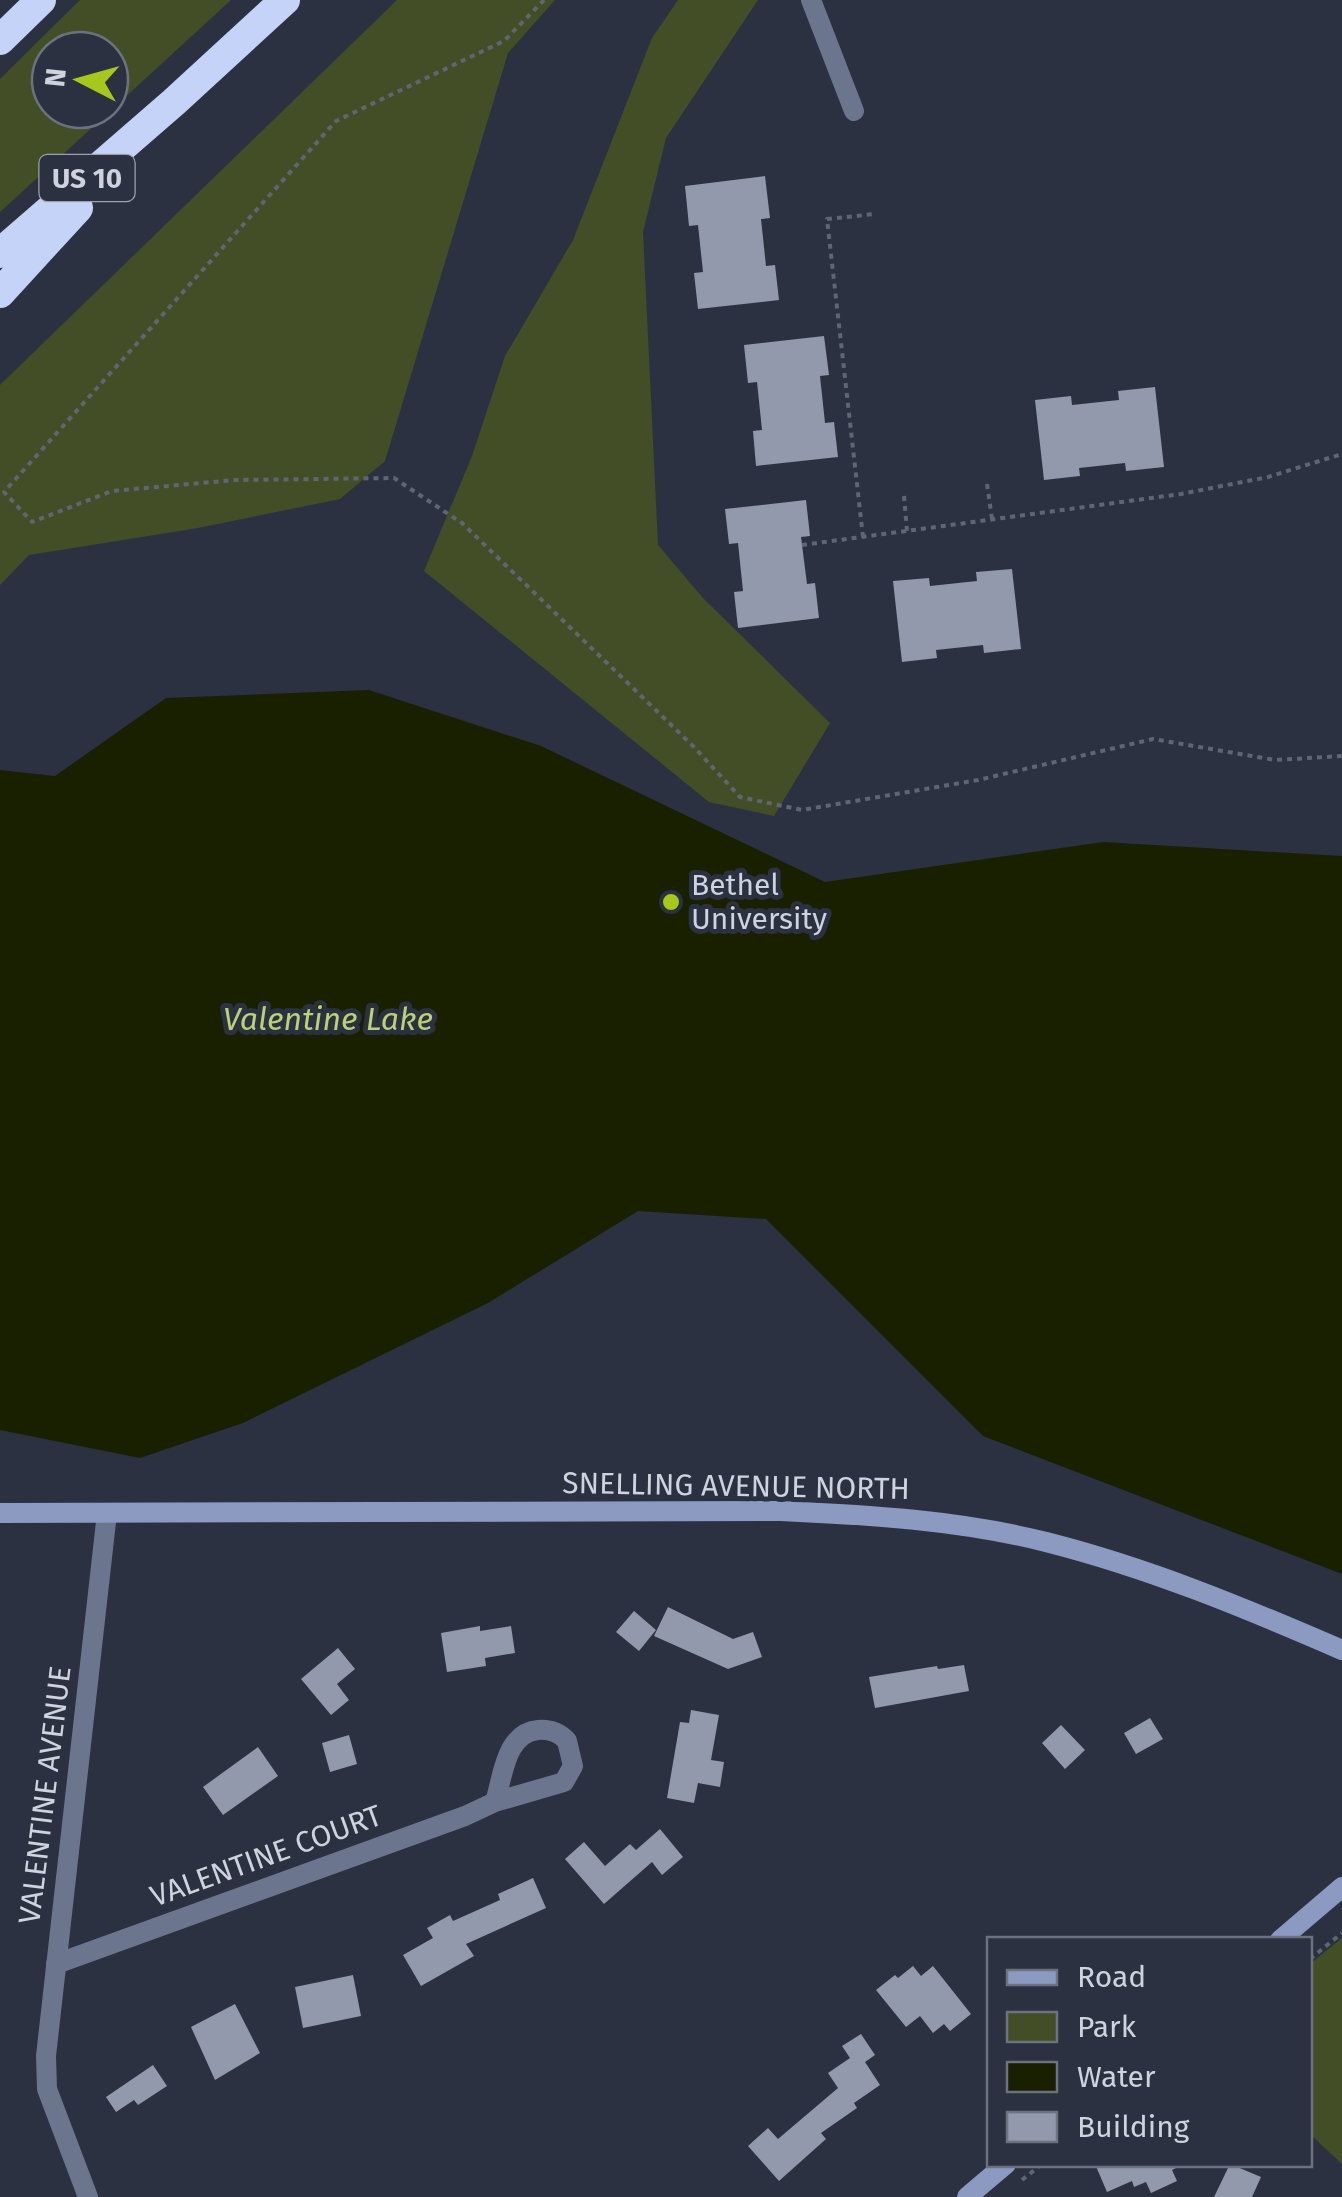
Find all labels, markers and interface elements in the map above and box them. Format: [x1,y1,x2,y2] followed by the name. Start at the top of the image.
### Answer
[30,30,130,130] north arrow
[38,66,73,88] text: N
[39,155,134,201] road number: US 10
[691,867,827,937] place label: Bethel University
[660,891,682,913] marker: Bethel University
[223,1000,433,1038] water label: Valentine Lake
[562,1465,910,1507] street label: SNELLING AVENUE NORTH
[11,1664,79,1926] street label: VALENTINE AVENUE
[145,1797,387,1915] street label: VALENTINE COURT
[987,1937,1312,2167] legend
[1077,1959,1146,1995] text: Road
[1077,2009,1137,2045] text: Park
[1077,2059,1156,2095] text: Water
[1077,2109,1190,2145] text: Building

